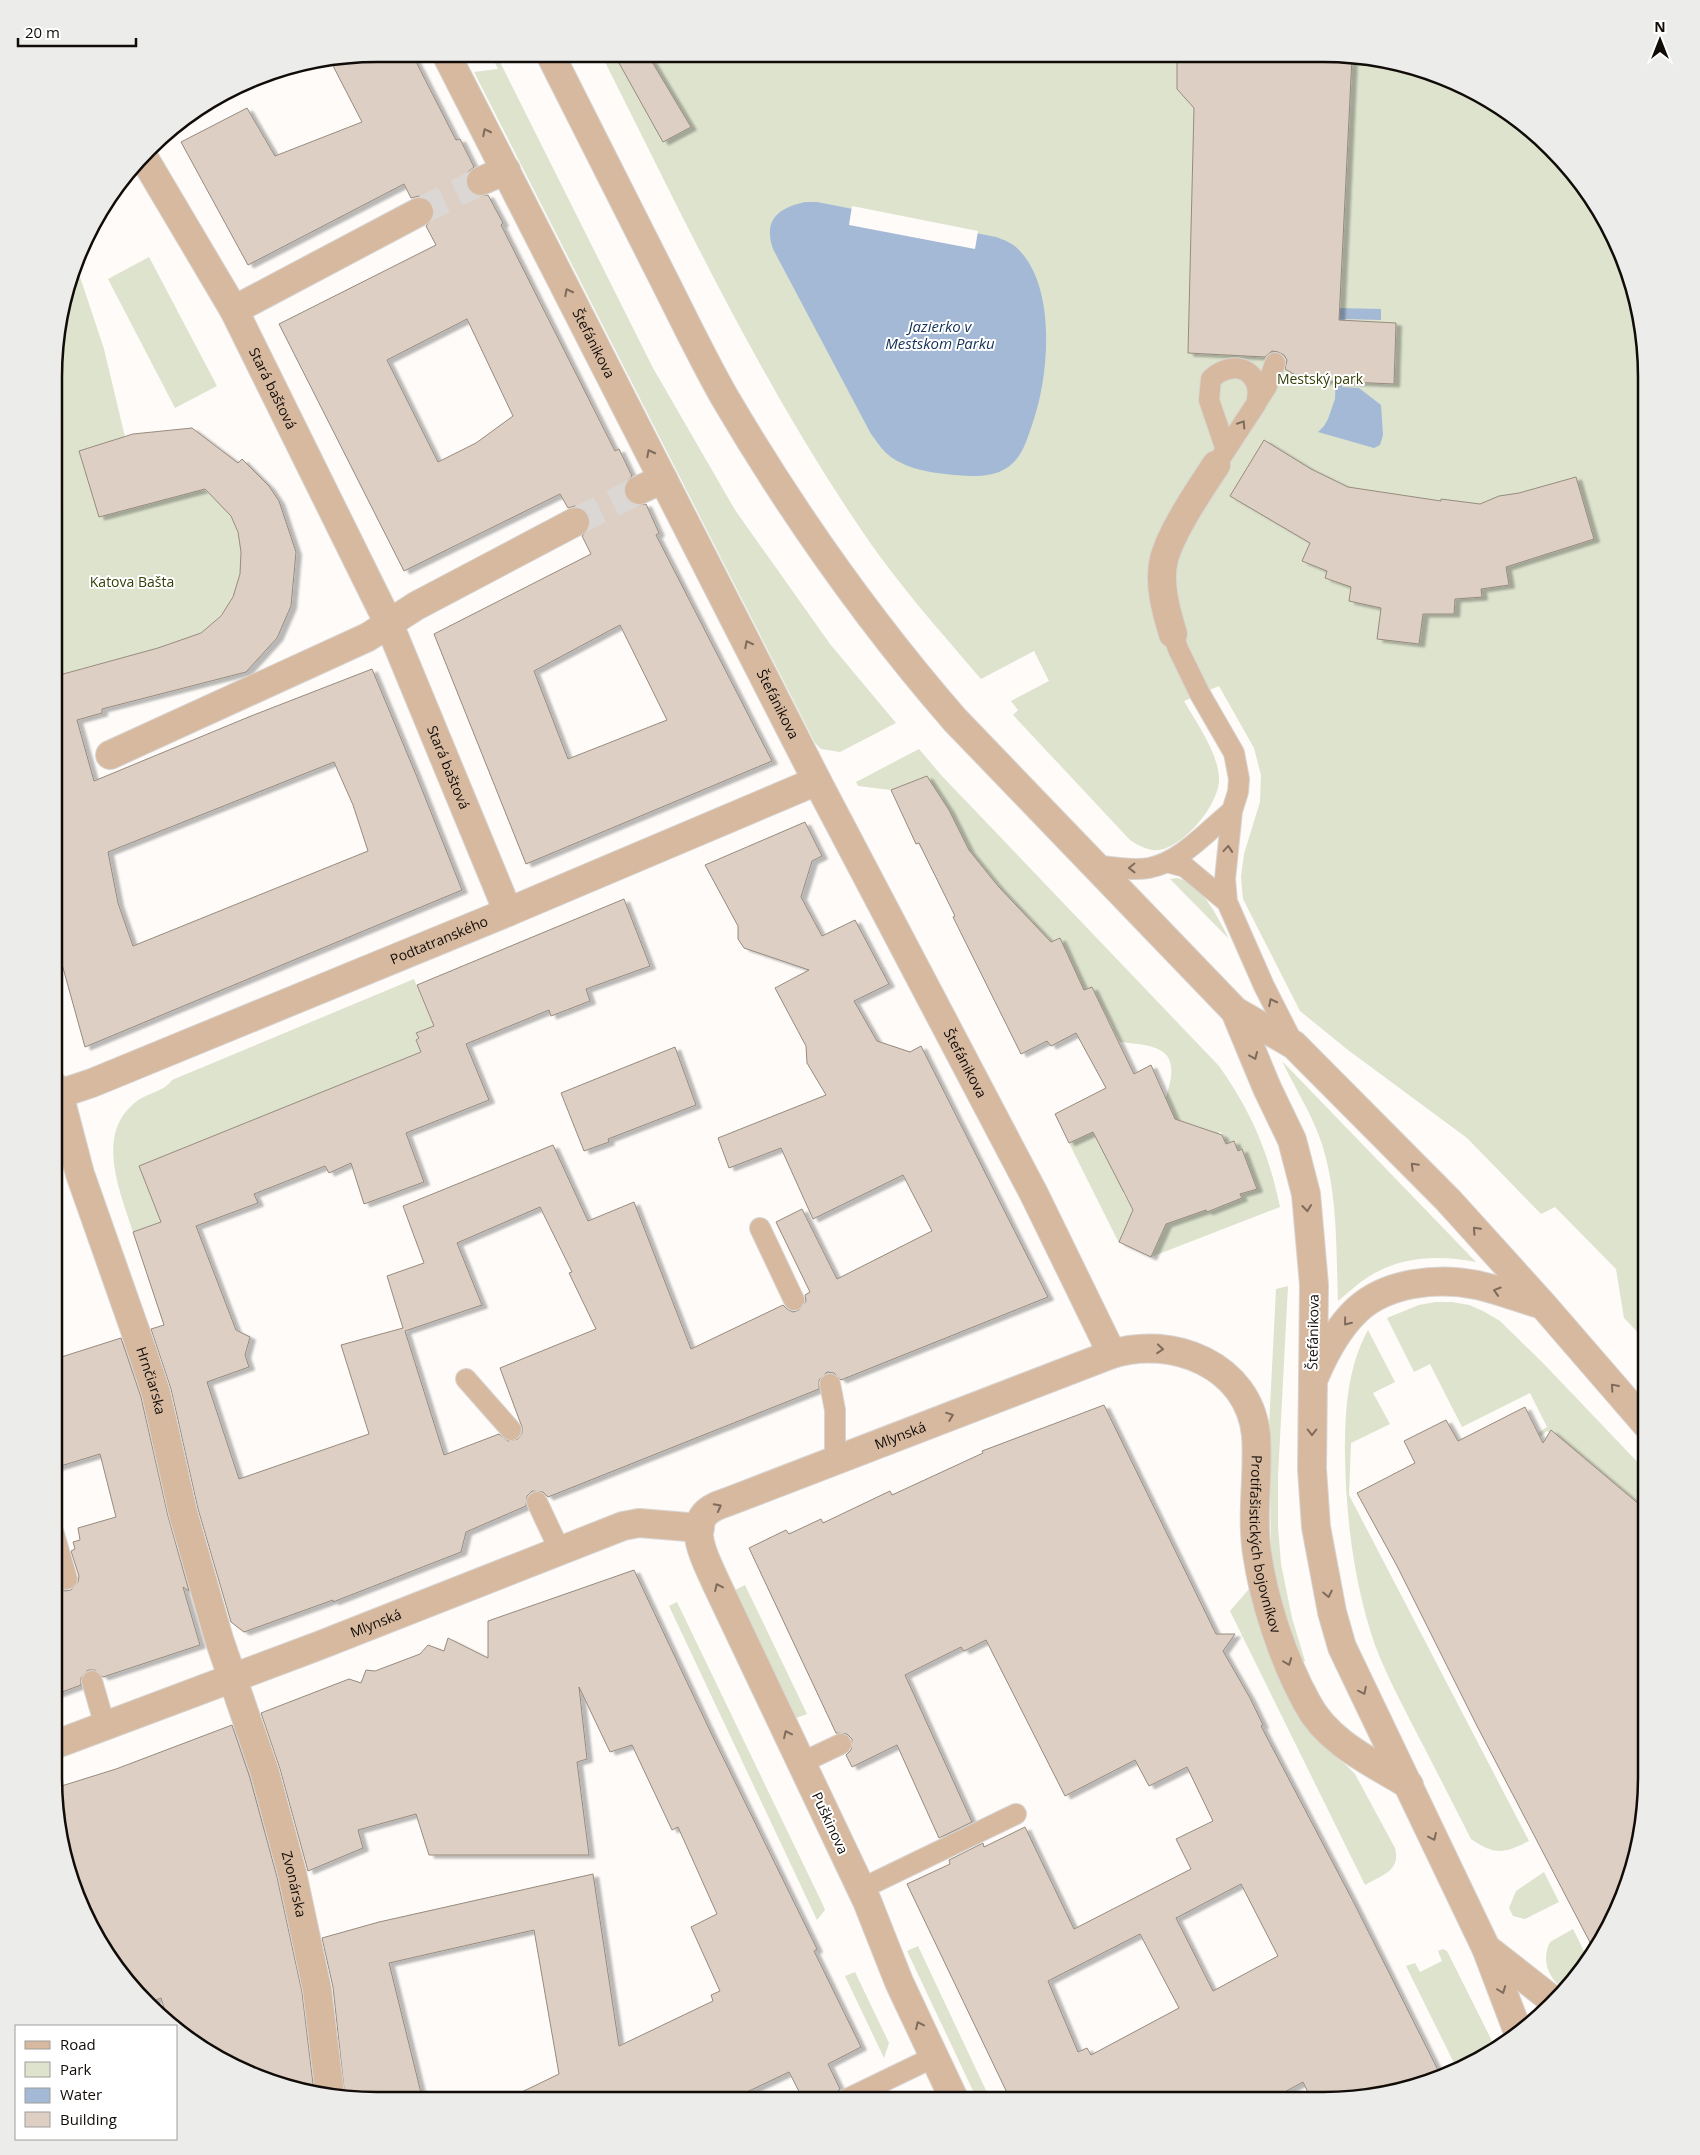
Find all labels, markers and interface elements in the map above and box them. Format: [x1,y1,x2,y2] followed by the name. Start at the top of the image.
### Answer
[18,15,135,47] scale bar
[1635,15,1685,65] north arrow
[1654,17,1666,36] text: N
[25,22,60,42] text: 20 m
[482,128,492,137] one-way arrow
[564,289,574,298] one-way arrow
[568,305,620,381] street label: Štefánikova
[885,316,995,353] water label: Jazierko v Mestskom Parku
[245,344,301,432] street label: Stará baštová
[1277,369,1364,388] park label: Mestský park
[1236,420,1246,429] one-way arrow
[646,449,656,458] one-way arrow
[90,572,174,591] park label: Katova Bašta
[744,641,754,650] one-way arrow
[753,666,804,742] street label: Štefánikova
[423,723,474,812] street label: Stará baštová
[1222,845,1233,853] one-way arrow
[1128,863,1136,874] one-way arrow
[387,911,491,968] street label: Podtatranského
[1268,998,1278,1007] one-way arrow
[940,1025,992,1101] street label: Štefánikova
[1247,1051,1258,1060] one-way arrow
[1411,1163,1420,1172] one-way arrow
[1301,1205,1312,1213] one-way arrow
[1473,1227,1482,1236] one-way arrow
[1493,1287,1501,1297] one-way arrow
[1302,1294,1323,1370] street label: Štefánikova
[1345,1316,1353,1325] one-way arrow
[1156,1343,1164,1354] one-way arrow
[132,1344,171,1416] street label: Hrnčiarska
[1611,1384,1620,1393] one-way arrow
[946,1412,954,1422] one-way arrow
[872,1417,928,1454] street label: Mlynská
[1307,1429,1317,1437] one-way arrow
[1246,1455,1286,1635] street label: Protifašistických bojovníkov
[712,1503,721,1513] one-way arrow
[713,1583,724,1592] one-way arrow
[1322,1589,1333,1598] one-way arrow
[347,1604,404,1641] street label: Mlynská
[1282,1657,1292,1666] one-way arrow
[1357,1685,1367,1694] one-way arrow
[783,1730,793,1739] one-way arrow
[808,1789,853,1857] street label: Puškinova
[1427,1832,1438,1841] one-way arrow
[278,1849,311,1919] street label: Zvonárska
[1496,1985,1506,1994] one-way arrow
[915,2021,925,2030] one-way arrow
[15,2025,178,2140] legend
[60,2034,96,2054] text: Road
[60,2059,91,2079] text: Park
[60,2084,102,2104] text: Water
[60,2109,117,2129] text: Building

